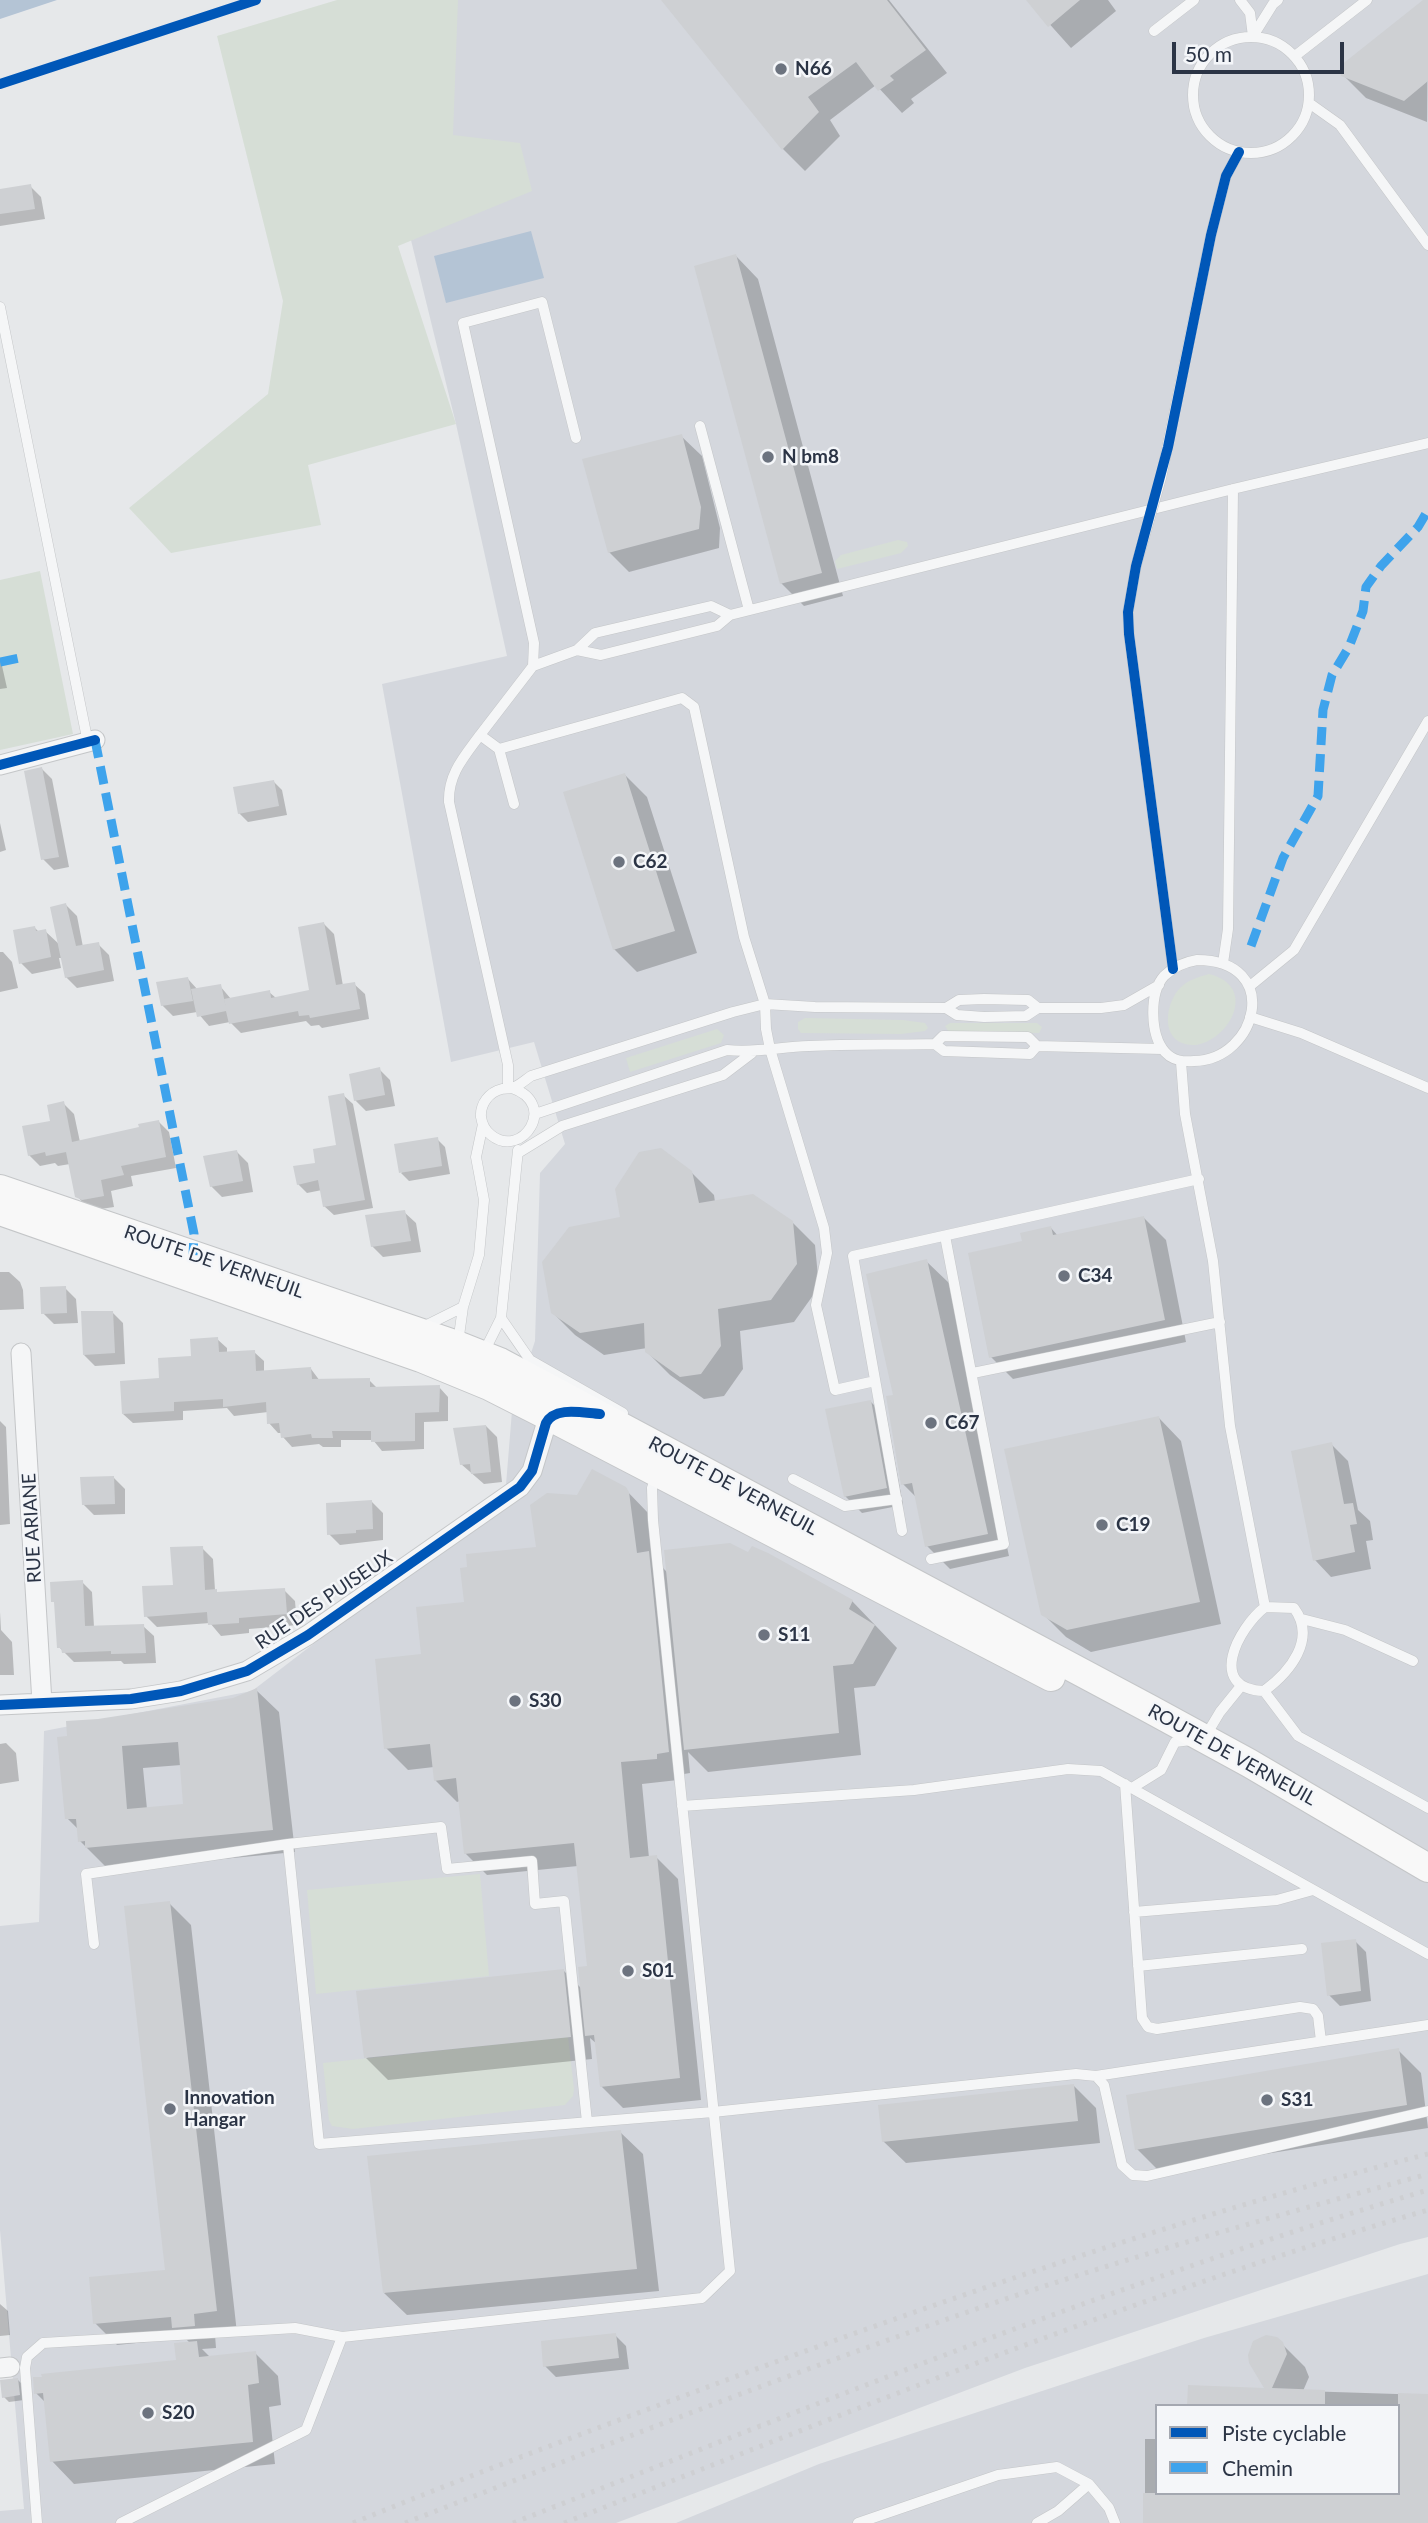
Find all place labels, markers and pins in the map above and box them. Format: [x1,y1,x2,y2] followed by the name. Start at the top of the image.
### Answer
[795,58,832,80] place label: N66
[773,61,789,77] marker: N66
[782,446,839,468] place label: N bm8
[760,449,776,465] marker: N bm8
[633,851,668,873] place label: C62
[611,854,627,870] marker: C62
[1078,1265,1113,1287] place label: C34
[1056,1268,1072,1284] marker: C34
[945,1412,980,1434] place label: C67
[923,1415,939,1431] marker: C67
[1116,1514,1151,1536] place label: C19
[1094,1517,1110,1533] marker: C19
[778,1624,810,1646] place label: S11
[756,1627,772,1643] marker: S11
[529,1690,561,1712] place label: S30
[507,1693,523,1709] marker: S30
[642,1960,674,1982] place label: S01
[620,1963,636,1979] marker: S01
[184,2087,275,2131] place label: Innovation Hangar
[1281,2089,1313,2111] place label: S31
[1259,2092,1275,2108] marker: S31
[162,2101,178,2117] marker: Innovation Hangar
[162,2402,194,2424] place label: S20
[140,2405,156,2421] marker: S20

